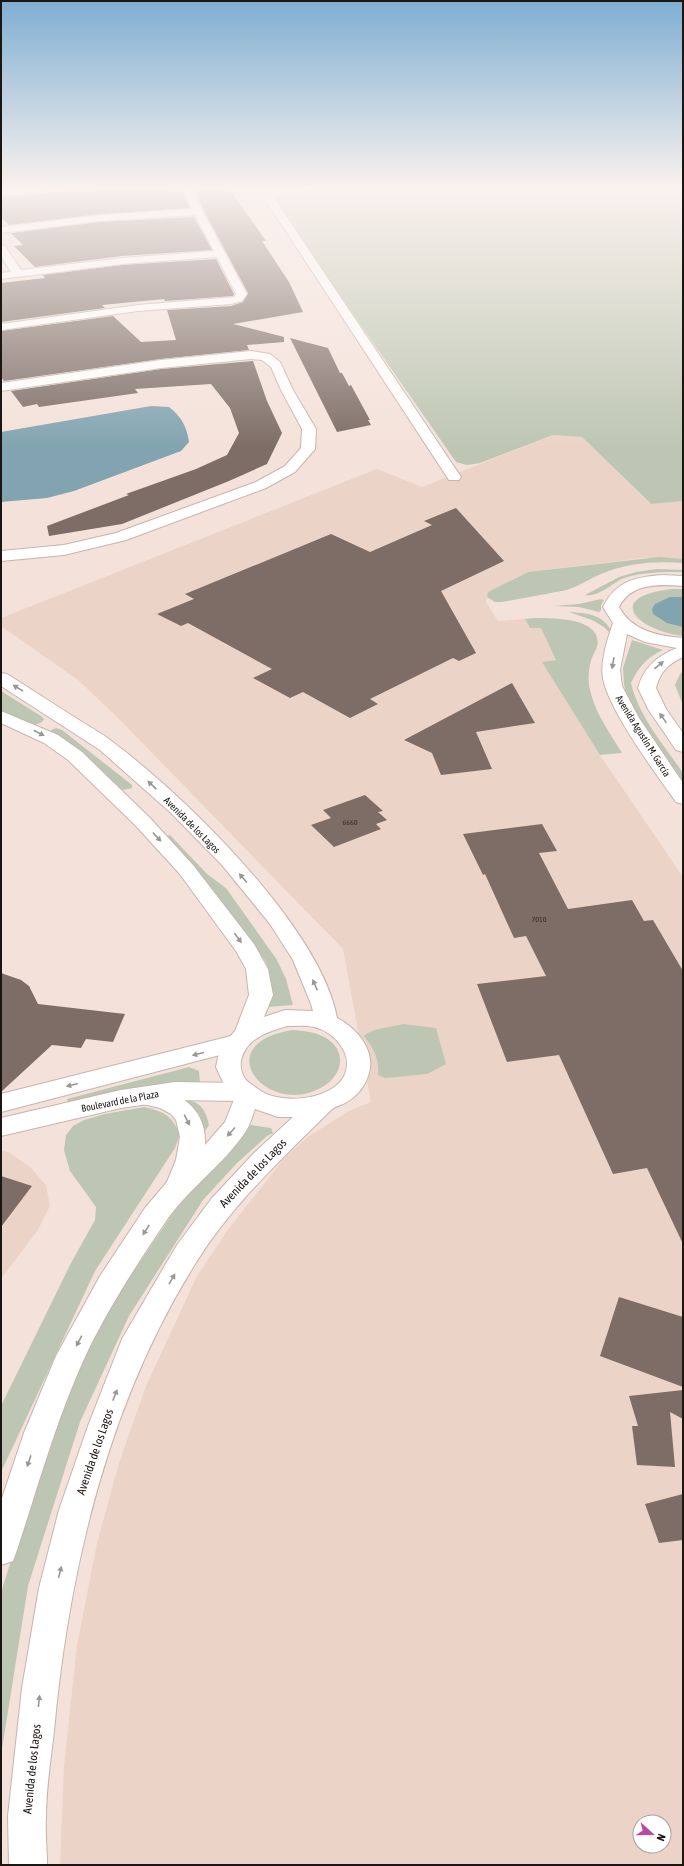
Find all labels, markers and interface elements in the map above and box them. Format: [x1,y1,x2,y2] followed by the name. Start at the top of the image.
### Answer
[610,657,616,669] one-way arrow
[654,661,665,669] one-way arrow
[12,684,24,691] one-way arrow
[613,693,673,779] street label: Avenida Agustín M. García
[659,713,667,723] one-way arrow
[33,730,45,736] one-way arrow
[147,780,157,790] one-way arrow
[162,795,223,856] street label: Avenida de los Lagos
[342,818,358,827] house number: 6660
[152,832,161,842] one-way arrow
[238,873,247,883] one-way arrow
[531,915,547,924] house number: 7010
[234,933,242,943] one-way arrow
[312,979,318,991] one-way arrow
[191,1051,204,1057] one-way arrow
[65,1083,78,1089] one-way arrow
[80,1088,160,1114] street label: Boulevard de la Plaza
[184,1114,191,1126] one-way arrow
[226,1127,236,1137] one-way arrow
[217,1136,289,1210] street label: Avenida de los Lagos
[142,1224,149,1235] one-way arrow
[169,1273,176,1285] one-way arrow
[76,1335,82,1347] one-way arrow
[113,1389,119,1401] one-way arrow
[74,1407,116,1497] street label: Avenida de los Lagos
[26,1455,32,1467] one-way arrow
[57,1566,63,1579] one-way arrow
[36,1695,42,1707] one-way arrow
[20,1723,44,1815] street label: Avenida de los Lagos
[632,1814,672,1854] north arrow
[655,1832,668,1843] text: N

